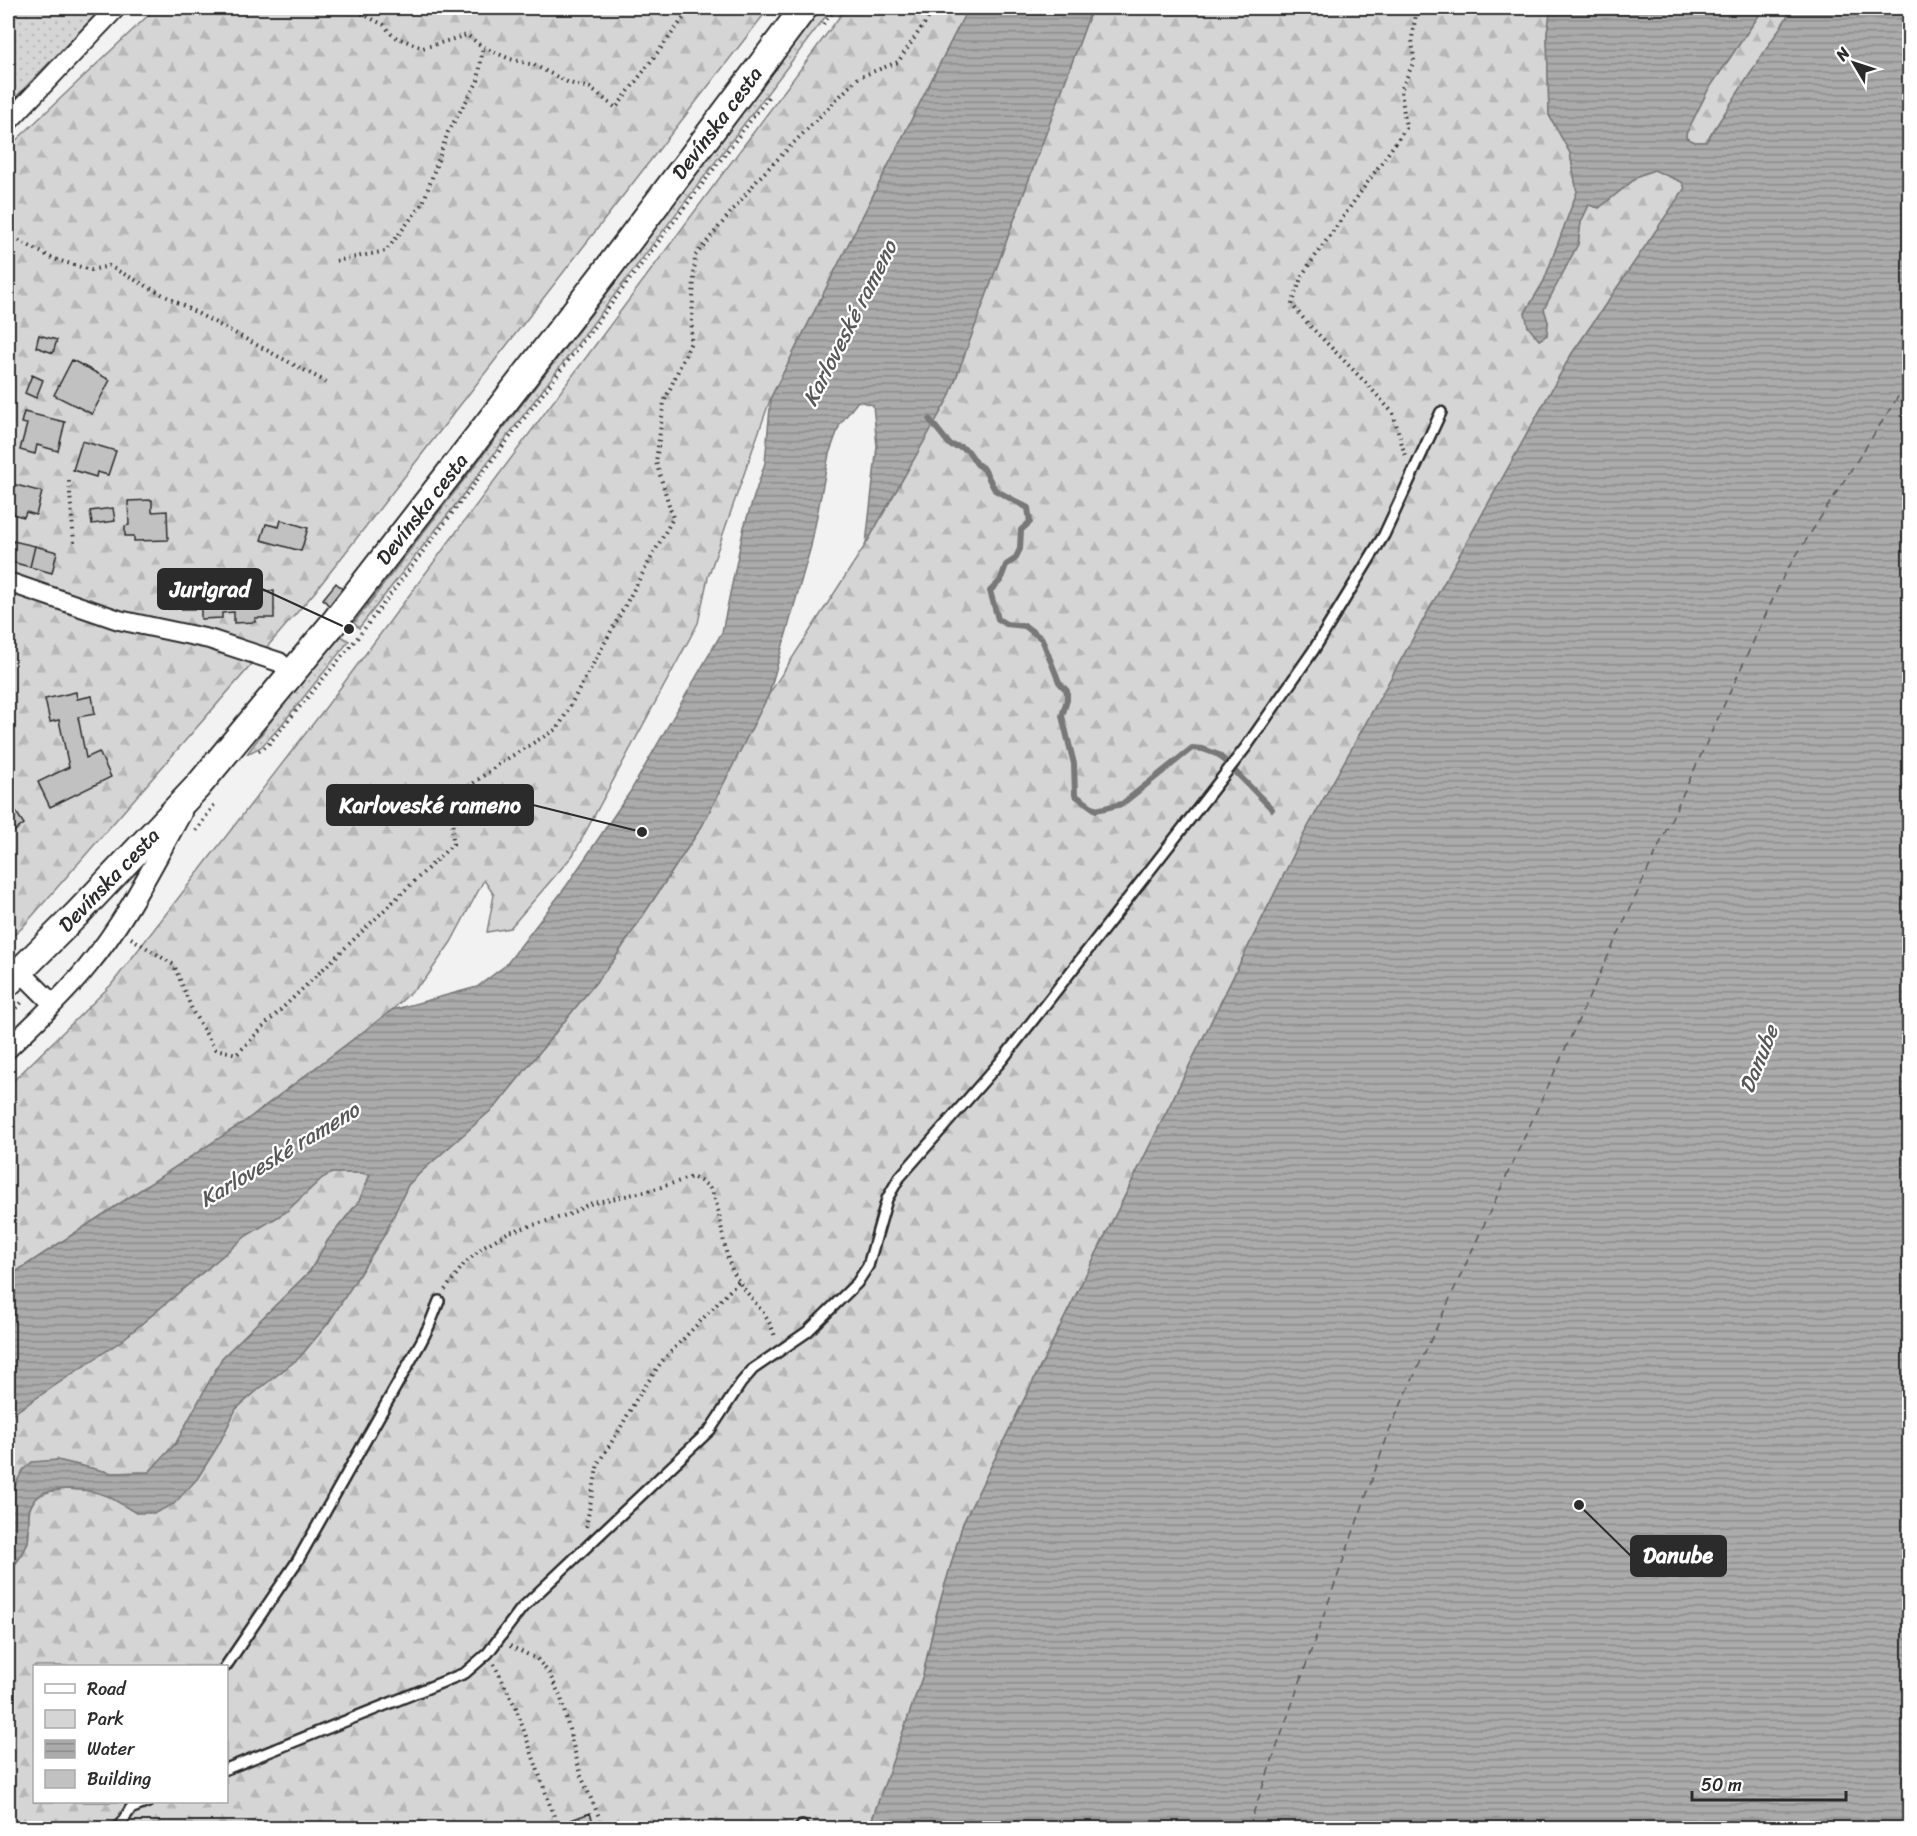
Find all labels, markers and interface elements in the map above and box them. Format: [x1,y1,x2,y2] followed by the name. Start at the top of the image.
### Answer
[1824,33,1884,93] north arrow
[1827,40,1858,68] text: N
[661,57,773,188] street label: Devínska cesta
[791,232,909,413] water label: Karloveské rameno
[365,444,479,574] street label: Devínska cesta
[158,569,262,609] callout: Jurigrad
[168,570,252,609] text: Jurigrad
[327,785,533,825] callout: Karloveské rameno
[338,786,521,825] text: Karloveské rameno
[48,818,170,942] street label: Devínska cesta
[1727,1017,1791,1099] water label: Danube
[191,1090,369,1218] water label: Karloveské rameno
[1631,1536,1726,1576] callout: Danube
[1643,1536,1713,1575] text: Danube
[33,1665,228,1803] legend
[87,1673,127,1705] text: Road
[87,1703,124,1735] text: Park
[87,1733,136,1765] text: Water
[87,1763,151,1795] text: Building
[1692,1764,1846,1802] scale bar
[1701,1769,1742,1801] text: 50 m

